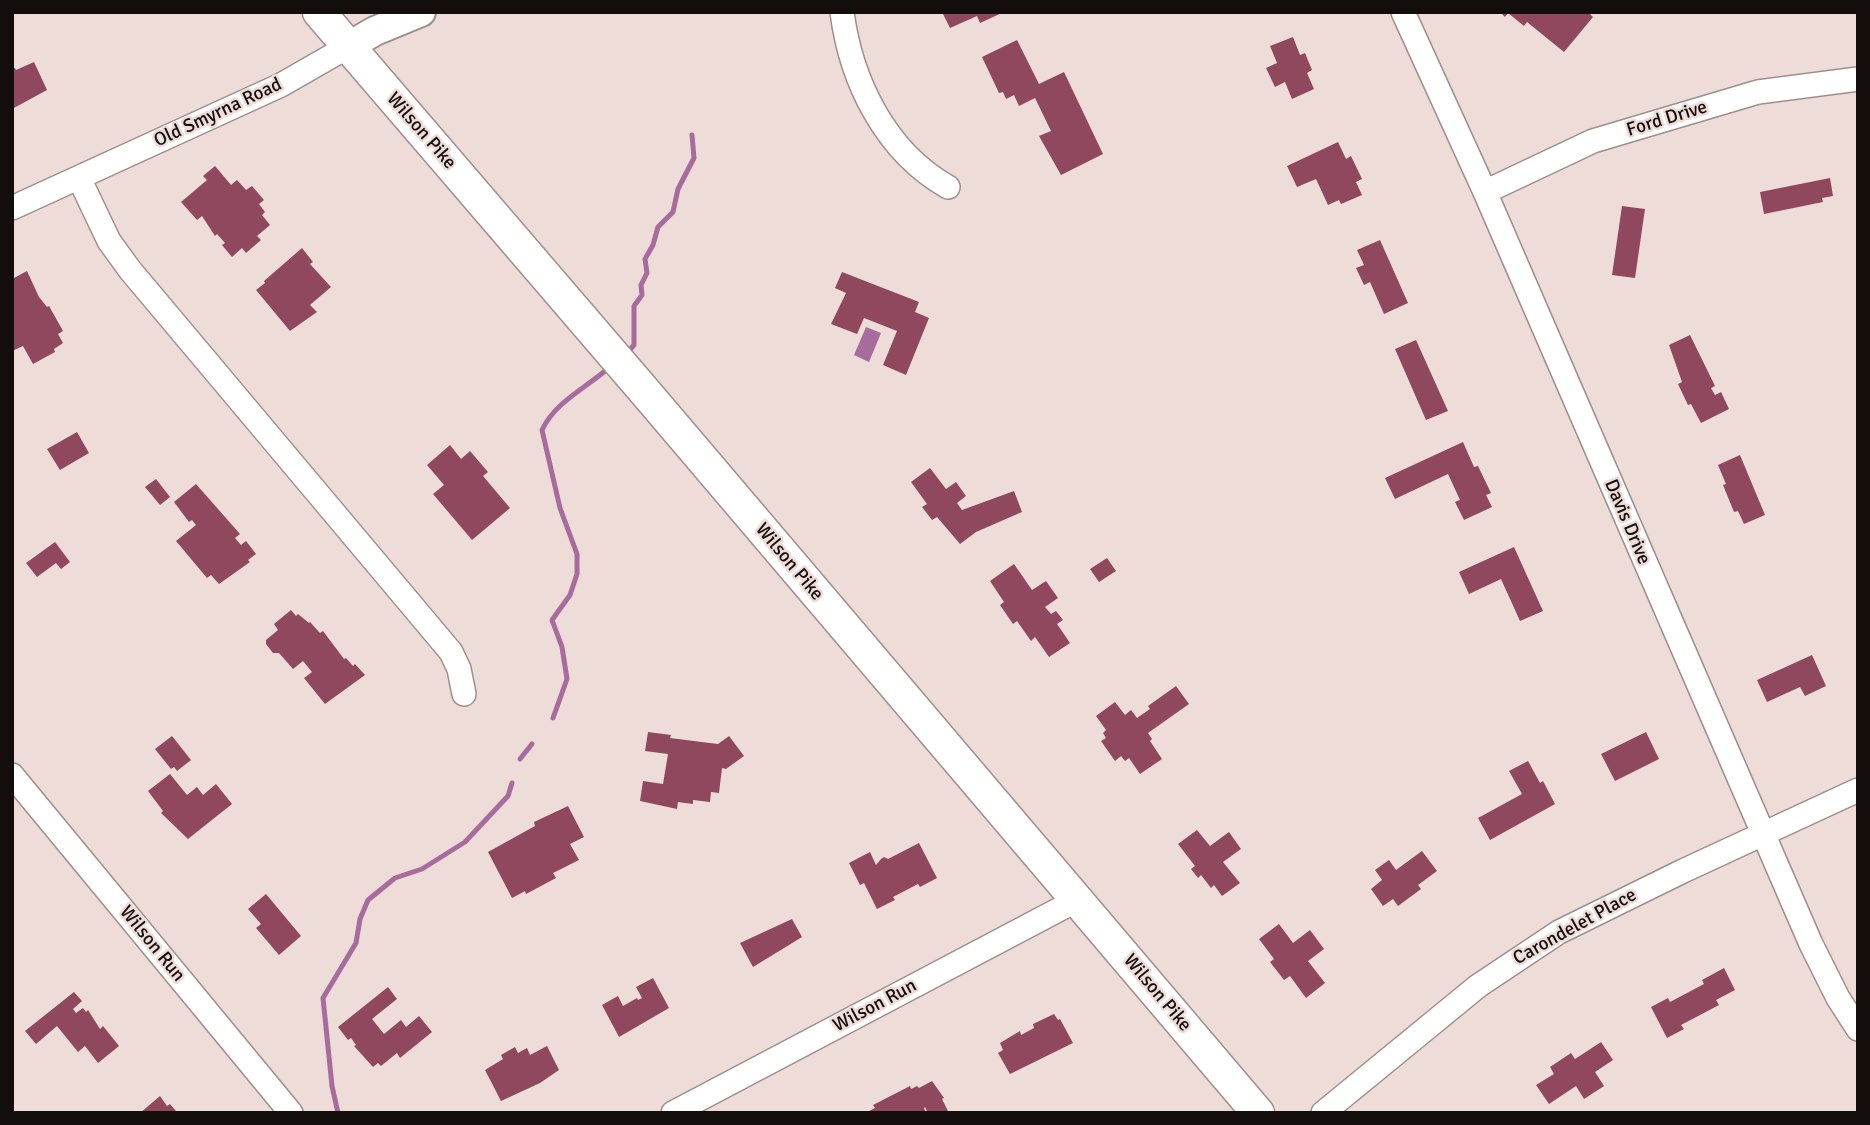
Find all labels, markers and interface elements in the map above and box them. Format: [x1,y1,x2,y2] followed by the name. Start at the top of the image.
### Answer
[151,73,285,153] street label: Old Smyrna Road
[381,88,461,174] street label: Wilson Pike
[1624,96,1710,142] street label: Ford Drive
[1599,476,1655,568] street label: Davis Drive
[750,519,828,605] street label: Wilson Pike
[1509,884,1641,970] street label: Carondelet Place
[114,901,190,987] street label: Wilson Run
[1118,950,1196,1036] street label: Wilson Pike
[829,974,921,1038] street label: Wilson Run

